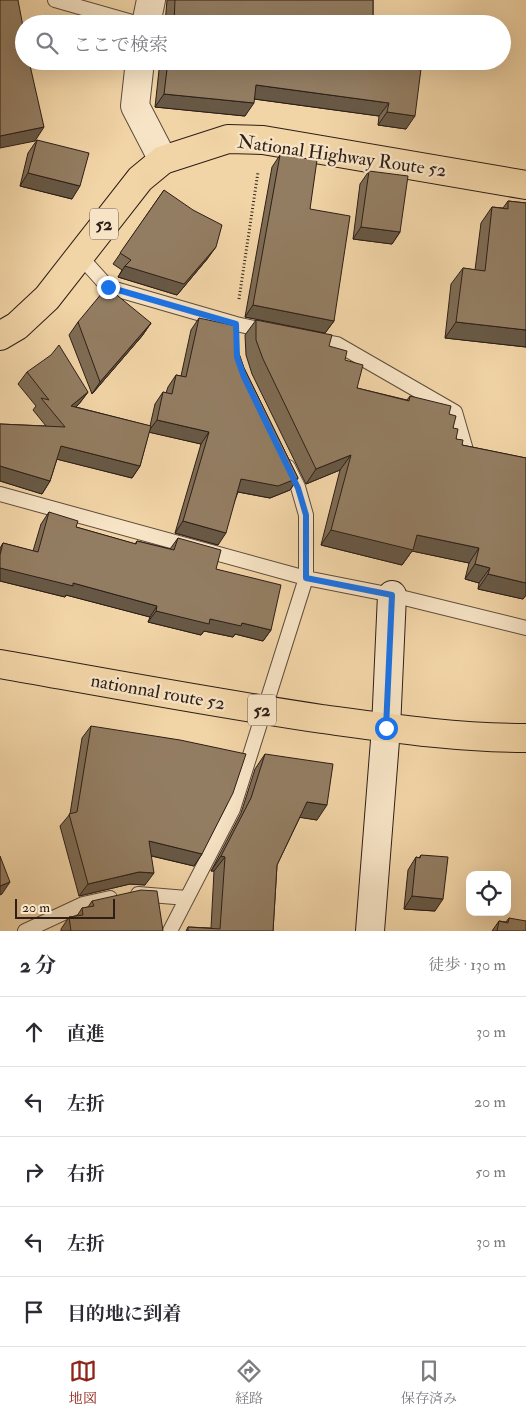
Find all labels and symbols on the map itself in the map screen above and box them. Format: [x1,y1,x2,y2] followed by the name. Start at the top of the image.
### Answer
[236,129,448,183] street label: National Highway Route 52
[90,208,118,240] road number: 52
[97,276,120,299] route end
[89,668,227,716] street label: nationnal route 52
[248,694,276,726] road number: 52
[375,717,398,740] route start
[15,896,115,919] scale bar

